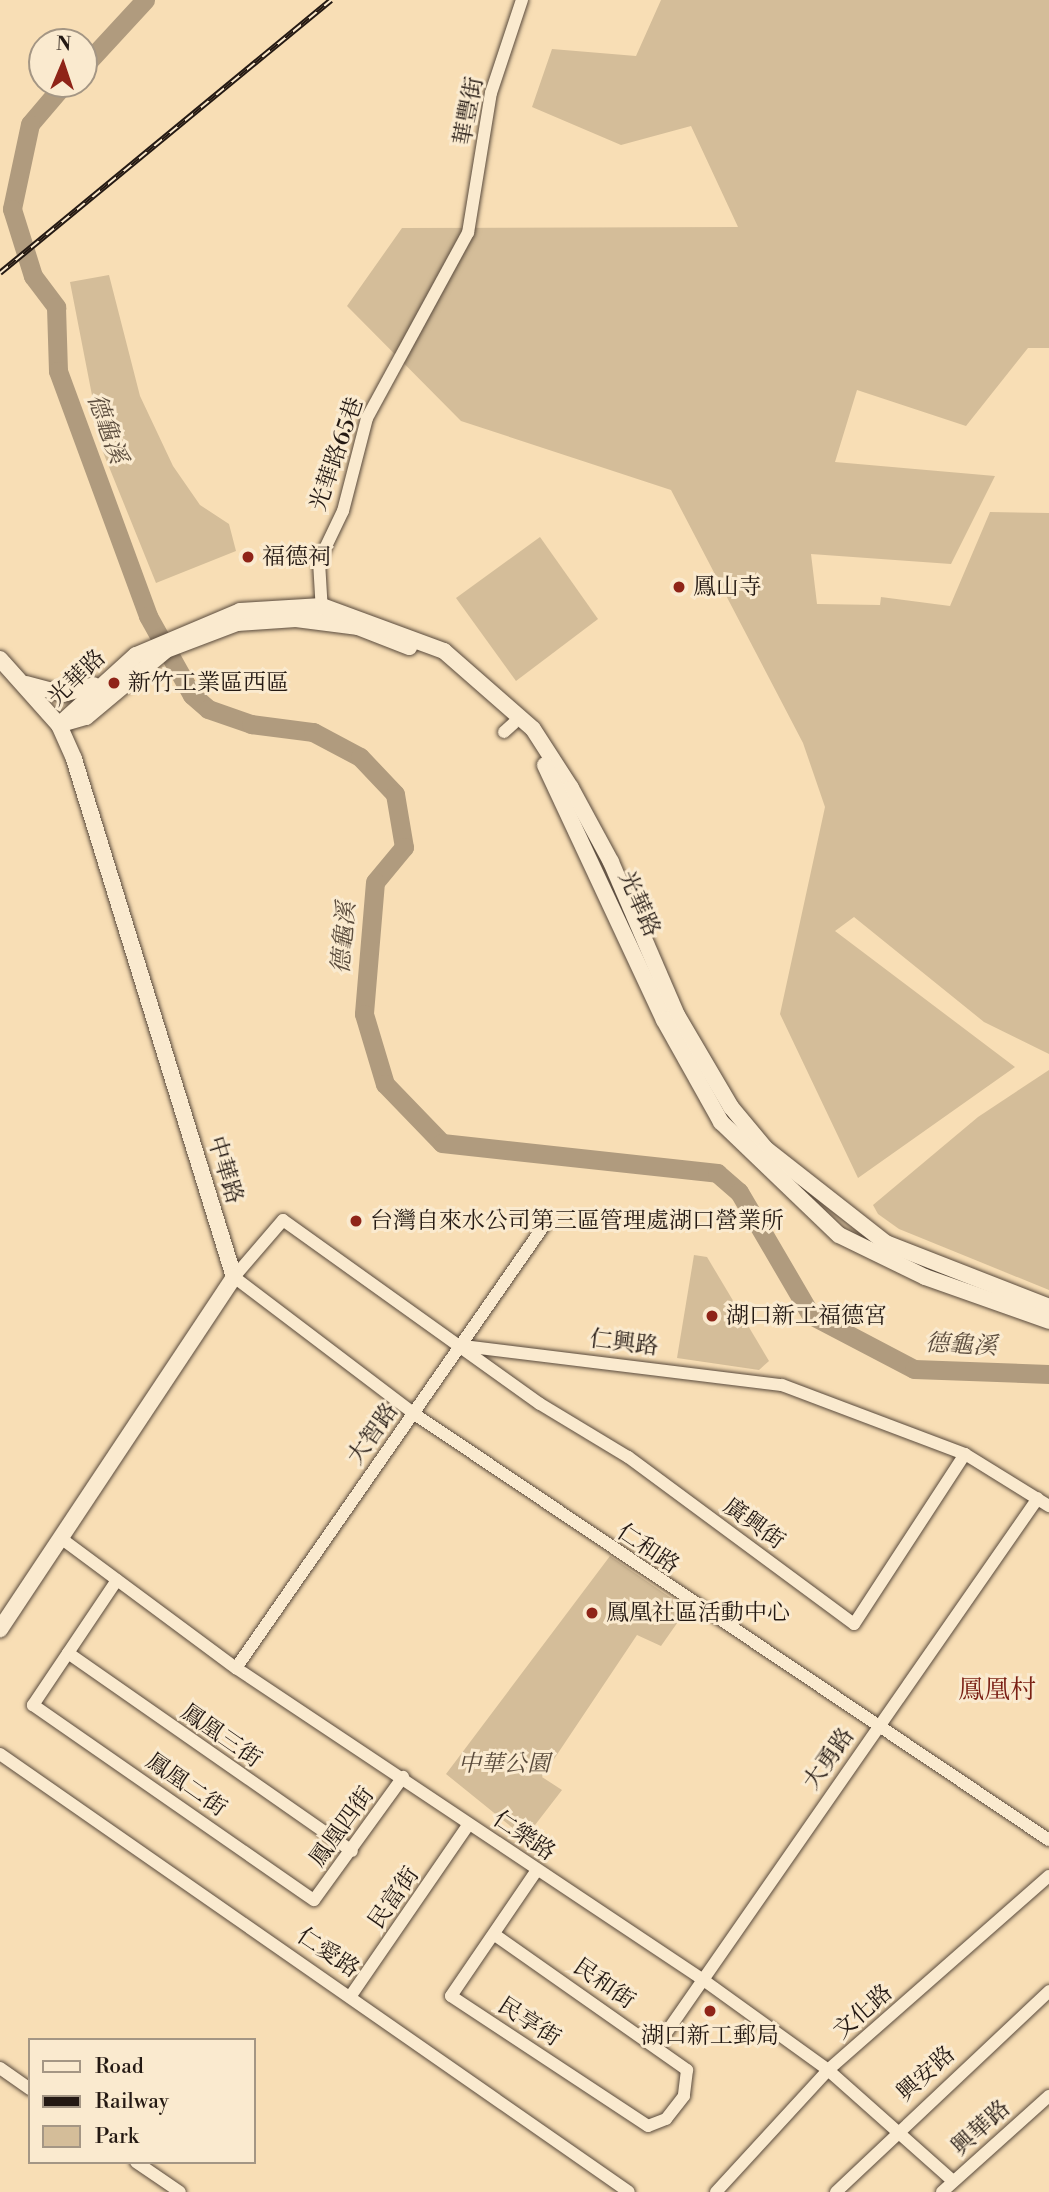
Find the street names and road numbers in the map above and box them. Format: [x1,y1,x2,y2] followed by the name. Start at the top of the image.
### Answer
[449,75,489,147] street label: 華豐街
[305,393,369,515] street label: 光華路65巷
[43,644,111,712] street label: 光華路
[612,867,666,941] street label: 光華路
[202,1133,248,1207] street label: 中華路
[588,1325,660,1361] street label: 仁興路
[342,1398,404,1470] street label: 大智路
[718,1493,790,1555] street label: 廣興街
[612,1518,684,1580] street label: 仁和路
[175,1698,267,1774] street label: 鳳凰三街
[798,1723,860,1795] street label: 大勇路
[140,1747,232,1823] street label: 鳳凰二街
[304,1782,380,1872] street label: 鳳凰四街
[488,1805,560,1867] street label: 仁樂路
[363,1862,425,1934] street label: 民富街
[292,1922,364,1984] street label: 仁愛路
[568,1953,640,2015] street label: 民和街
[828,1979,898,2045] street label: 文化路
[493,1992,565,2052] street label: 民享街
[891,2041,961,2107] street label: 興安路
[946,2095,1016,2161] street label: 興華路

